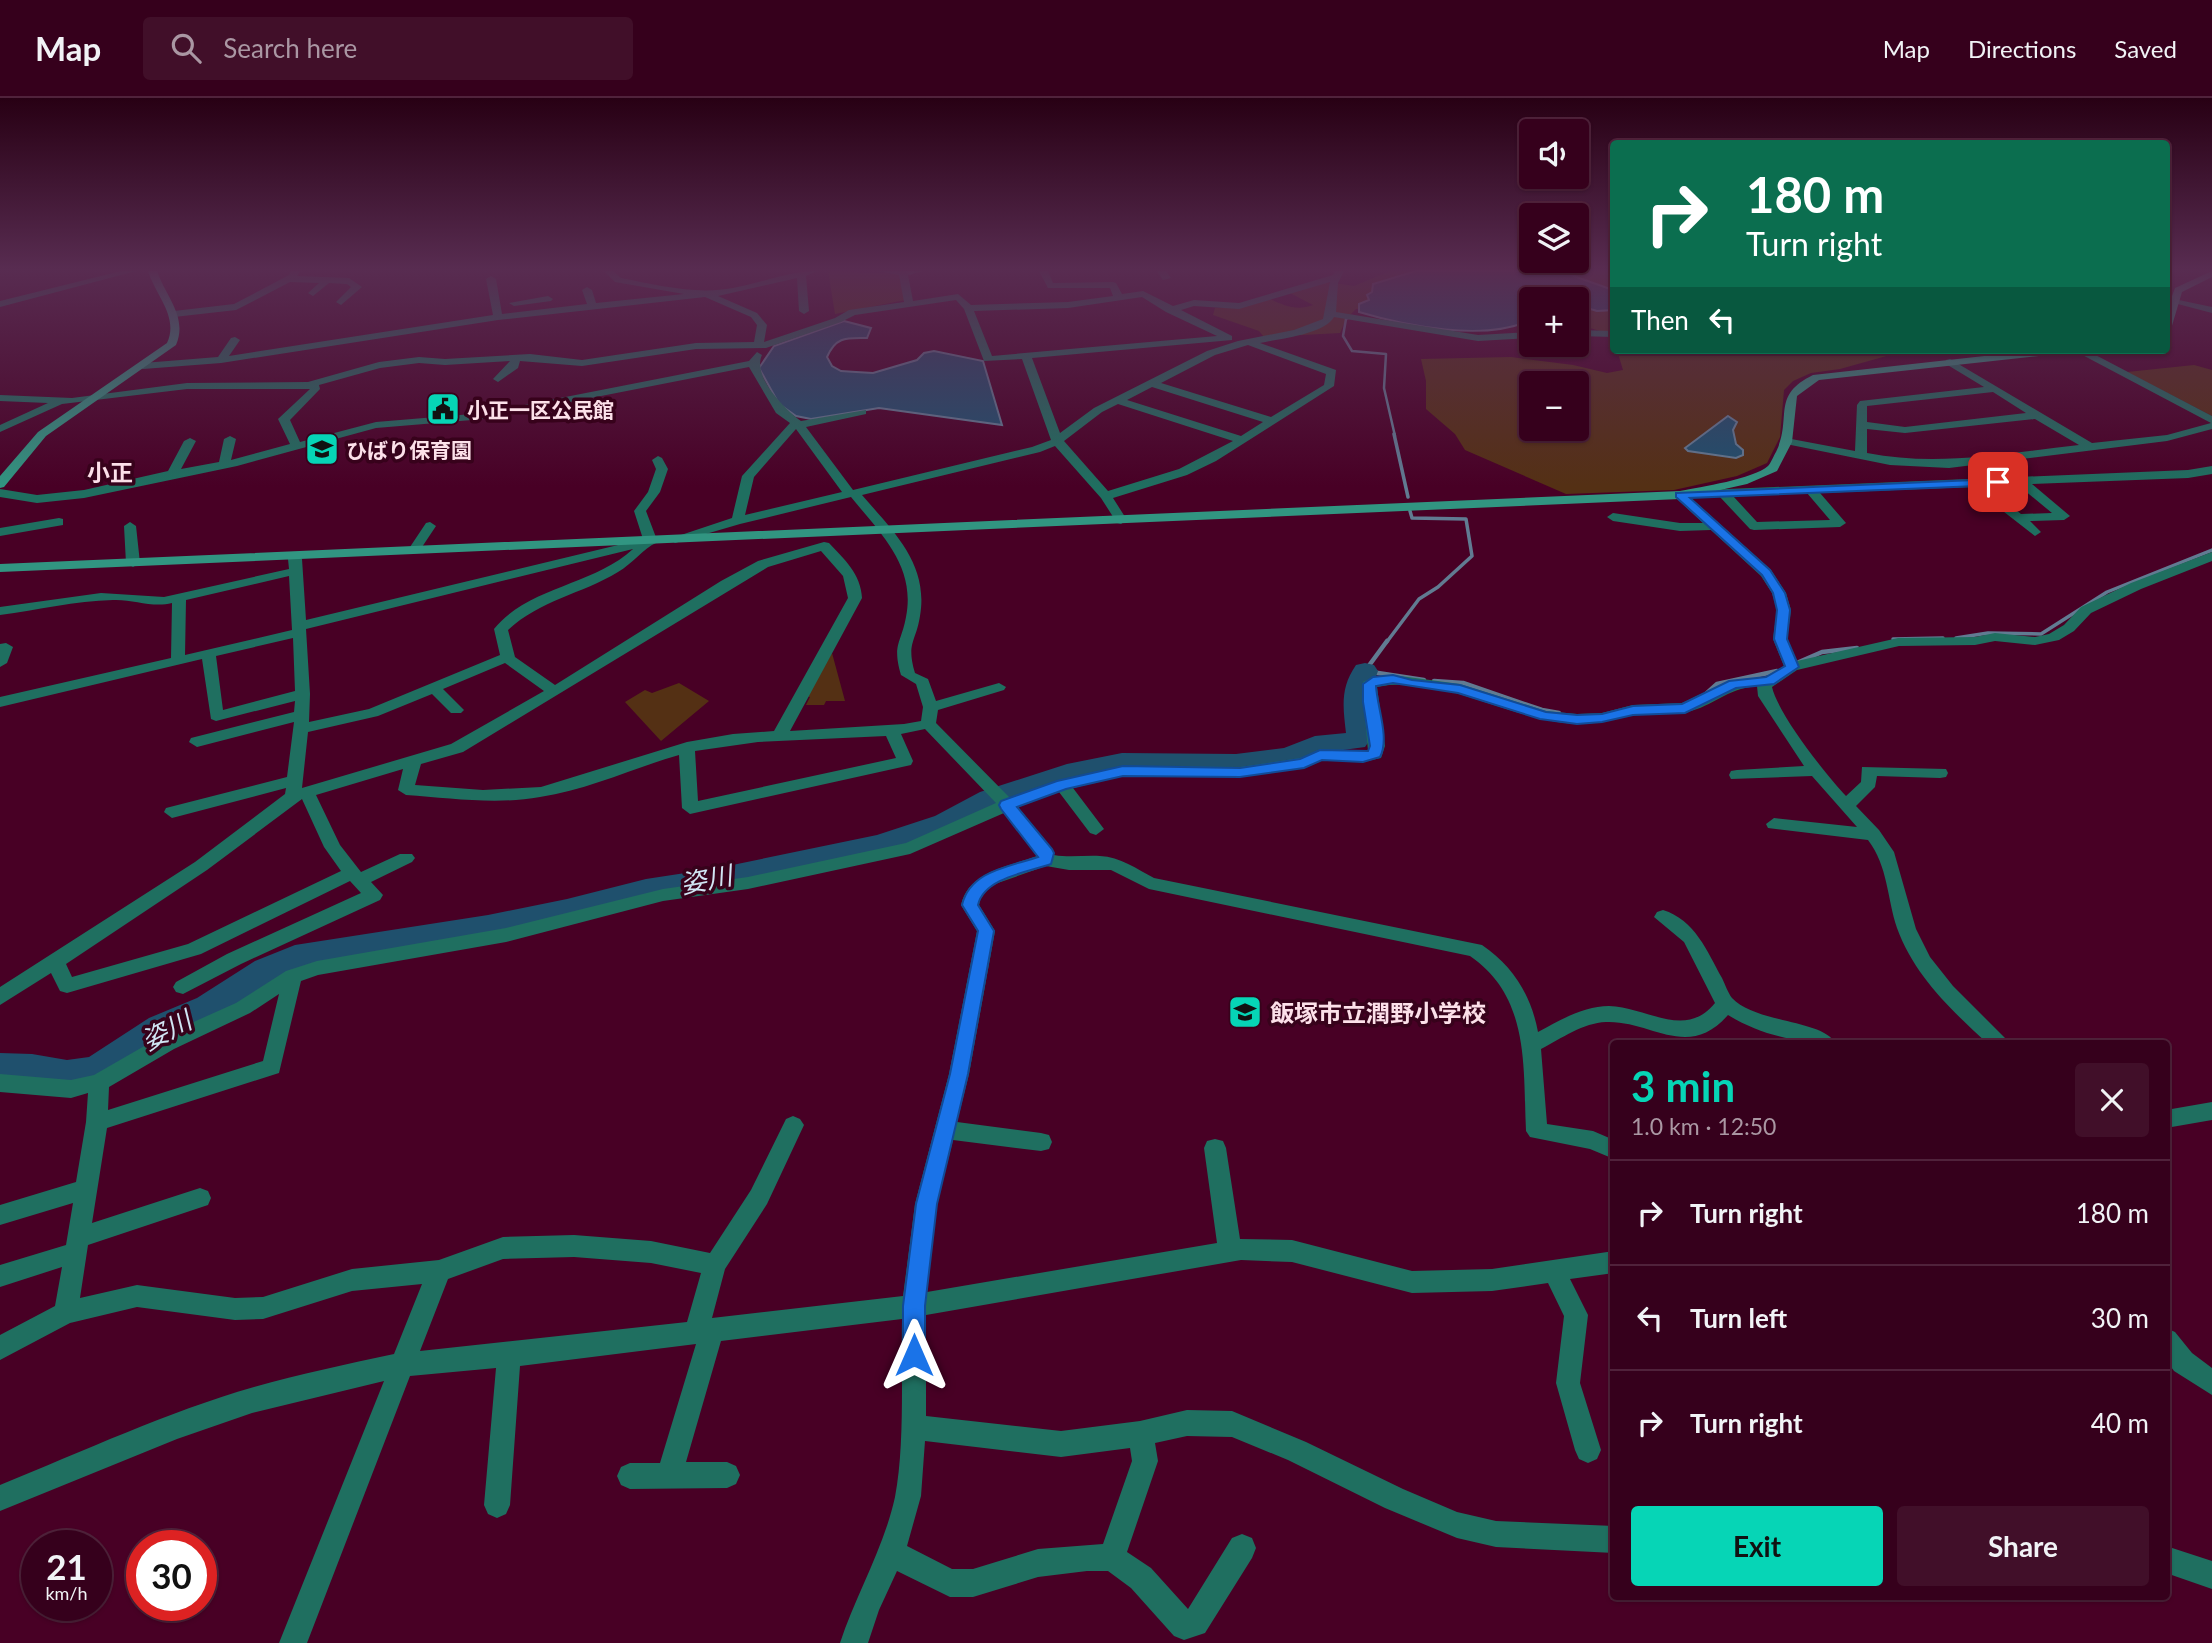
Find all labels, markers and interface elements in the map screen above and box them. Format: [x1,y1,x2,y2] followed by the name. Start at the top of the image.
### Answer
[143,17,633,80] search box
[35,28,101,68] text: Map
[167,29,205,67] icon: search
[223,32,357,64] text: Search here
[1883,34,1930,63] text: Map
[1968,34,2076,63] text: Directions
[2114,34,2177,63] text: Saved
[1519,119,1589,441] map controls
[1519,119,1589,189] button: sound
[1746,165,1884,223] text: 180 m
[1631,168,1722,259] icon: right
[1519,203,1589,273] button: layers
[1746,224,1882,263] text: Turn right
[1519,287,1589,357] button: +
[1703,301,1741,339] icon: left
[1631,304,1689,336] text: Then
[1519,371,1589,441] button: −
[424,390,462,428] public building icon: 小正一区公民館
[467,397,614,422] place label: 小正一区公民館
[303,430,341,468] school or university icon: ひばり保育園
[346,437,472,462] place label: ひばり保育園
[1968,452,2028,512] pin
[87,458,133,486] district label: 小正
[1979,463,2017,501] icon: arrive
[677,858,738,900] water label: 姿川
[1226,993,1264,1031] school or university icon: 飯塚市立潤野小学校
[1270,998,1486,1027] place label: 飯塚市立潤野小学校
[136,1002,199,1056] water label: 姿川
[1631,1061,1735,1111] text: 3 min
[2075,1063,2149,1137] button: close
[1631,1112,1776,1140] text: 1.0 km · 12:50
[1631,1194,1669,1232] icon: right
[1690,1197,1803,1229] text: Turn right
[2076,1197,2149,1229] text: 180 m
[1631,1299,1669,1337] icon: left
[1690,1302,1787,1334] text: Turn left
[2091,1302,2149,1334] text: 30 m
[877,1318,951,1392] position arrow
[1631,1404,1669,1442] icon: right
[1690,1407,1803,1439] text: Turn right
[2091,1407,2149,1439] text: 40 m
[1631,1506,1883,1586] button: Exit
[1897,1506,2149,1586] button: Share
[126,1530,217,1621] speed limit sign: 30
[46,1545,87,1587] text: 21
[45,1582,88,1604] text: km/h

